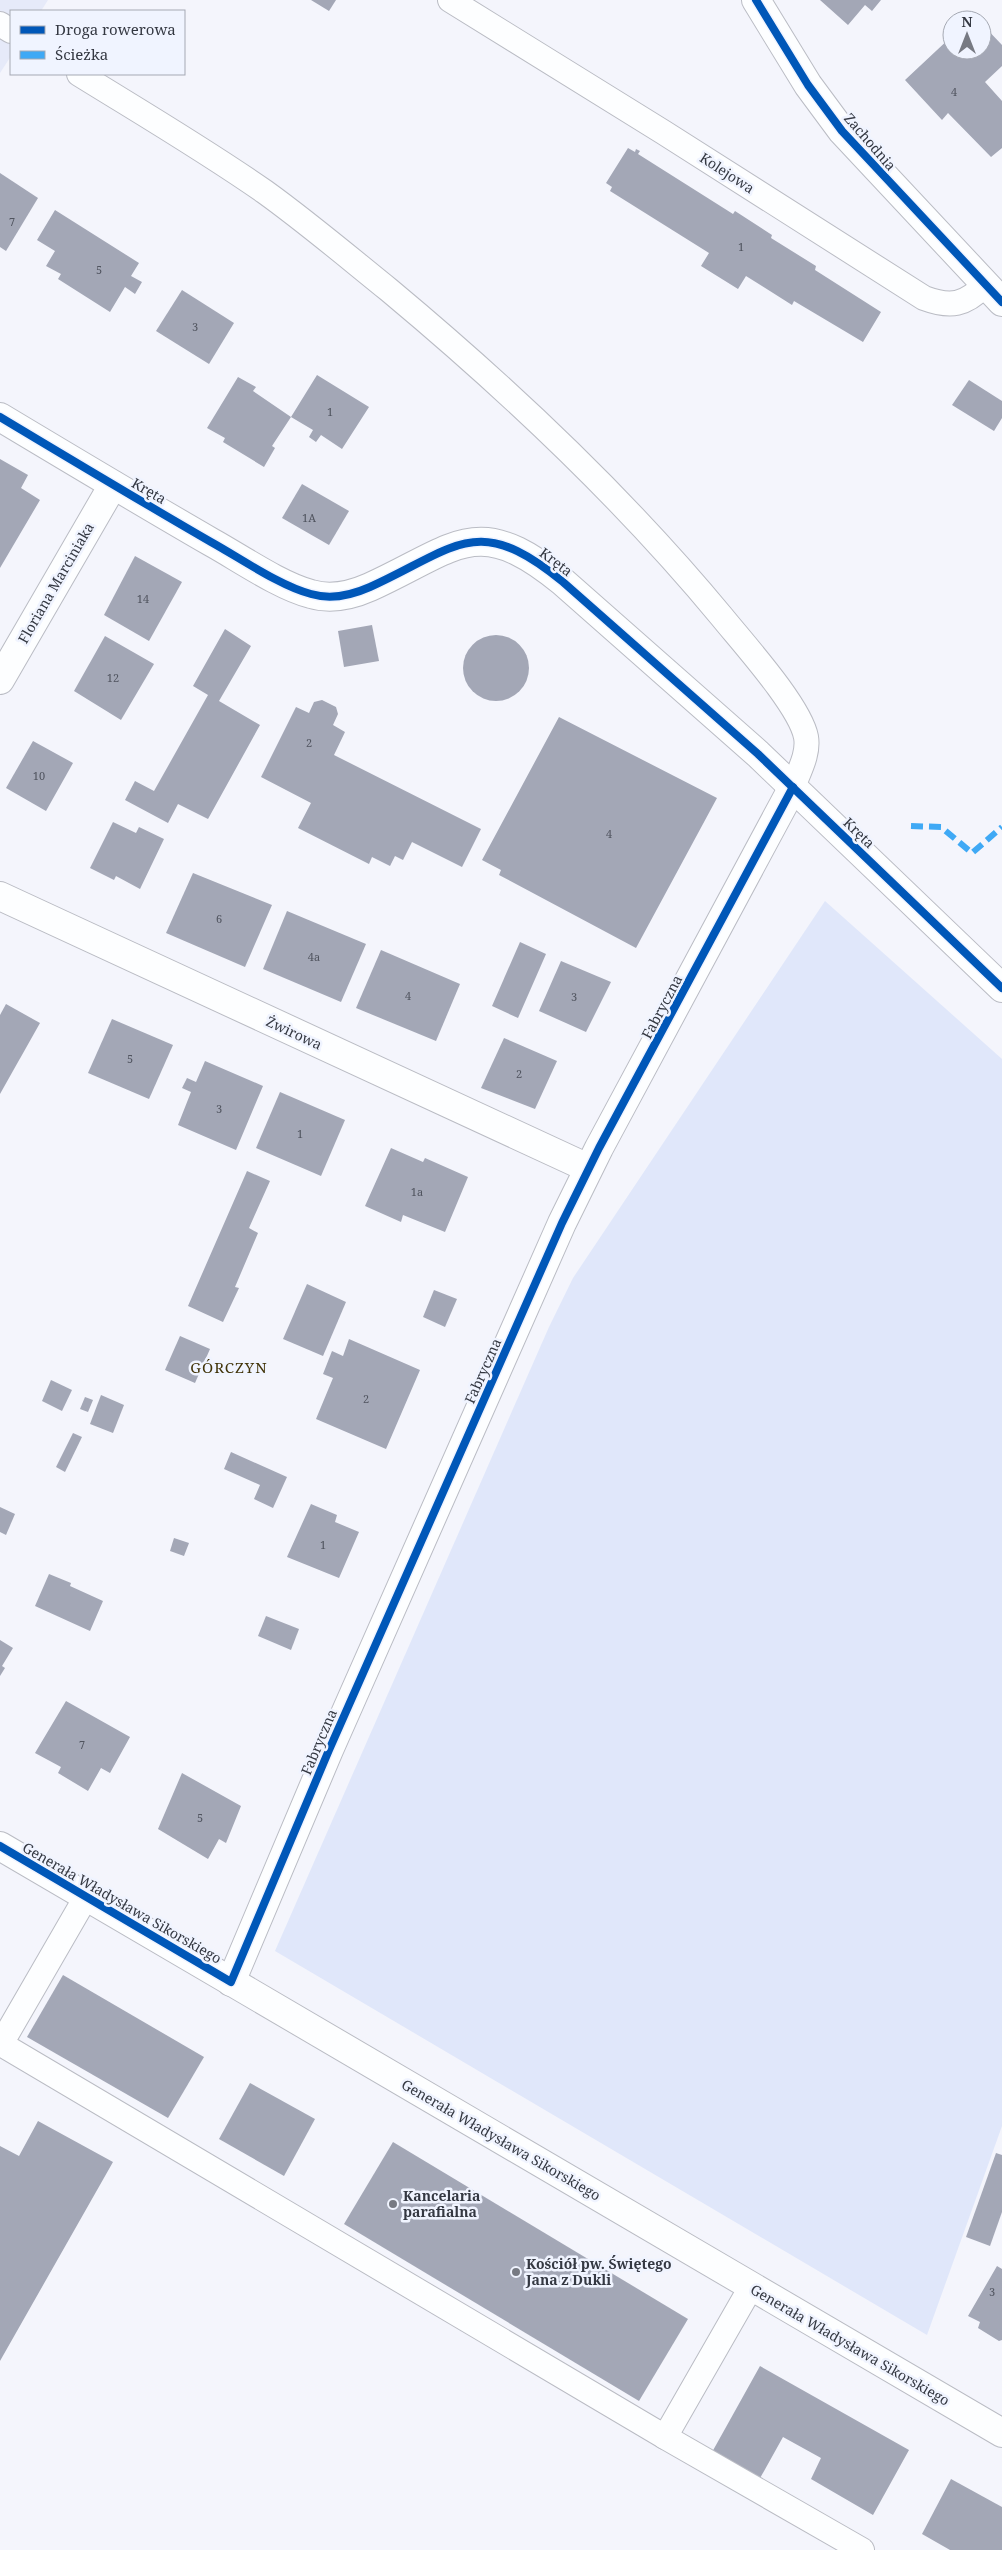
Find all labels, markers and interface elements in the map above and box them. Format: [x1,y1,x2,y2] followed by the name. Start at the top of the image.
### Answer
[10,10,185,75] legend
[942,10,992,60] north arrow
[961,12,973,31] text: N
[55,19,176,39] text: Droga rowerowa
[55,44,108,64] text: Ścieżka
[951,84,957,99] house number: 4
[840,109,901,174] street label: Zachodnia
[696,148,758,197] street label: Kolejowa
[9,214,15,229] house number: 7
[738,239,744,254] house number: 1
[96,262,102,277] house number: 5
[192,319,198,334] house number: 3
[327,404,333,419] house number: 1
[129,473,170,508] street label: Kręta
[302,510,316,525] house number: 1A
[13,519,98,647] street label: Floriana Marciniaka
[536,543,577,580] street label: Kręta
[137,591,149,606] house number: 14
[107,670,119,685] house number: 12
[306,735,312,750] house number: 2
[33,768,45,783] house number: 10
[840,813,879,852] street label: Kręta
[606,826,612,841] house number: 4
[216,911,222,926] house number: 6
[308,949,320,964] house number: 4a
[637,971,686,1042] street label: Fabryczna
[405,988,411,1003] house number: 4
[571,989,577,1004] house number: 3
[263,1011,325,1054] street label: Żwirowa
[127,1051,133,1066] house number: 5
[516,1066,522,1081] house number: 2
[216,1101,222,1116] house number: 3
[297,1126,303,1141] house number: 1
[411,1184,423,1199] house number: 1a
[460,1335,505,1406] street label: Fabryczna
[190,1357,268,1377] district label: GÓRCZYN
[363,1391,369,1406] house number: 2
[320,1537,326,1552] house number: 1
[296,1706,341,1778] street label: Fabryczna
[79,1737,85,1752] house number: 7
[197,1810,203,1825] house number: 5
[19,1838,225,1968] street label: Generała Władysława Sikorskiego
[398,2075,604,2205] street label: Generała Władysława Sikorskiego
[403,2186,480,2221] place label: Kancelaria parafialna
[387,2198,399,2210] marker: Kancelaria parafialna
[525,2254,672,2289] place label: Kościół pw. Świętego Jana z Dukli
[510,2266,522,2278] marker: Kościół pw. Świętego Jana z Dukli
[747,2280,953,2410] street label: Generała Władysława Sikorskiego
[989,2284,995,2299] house number: 3

